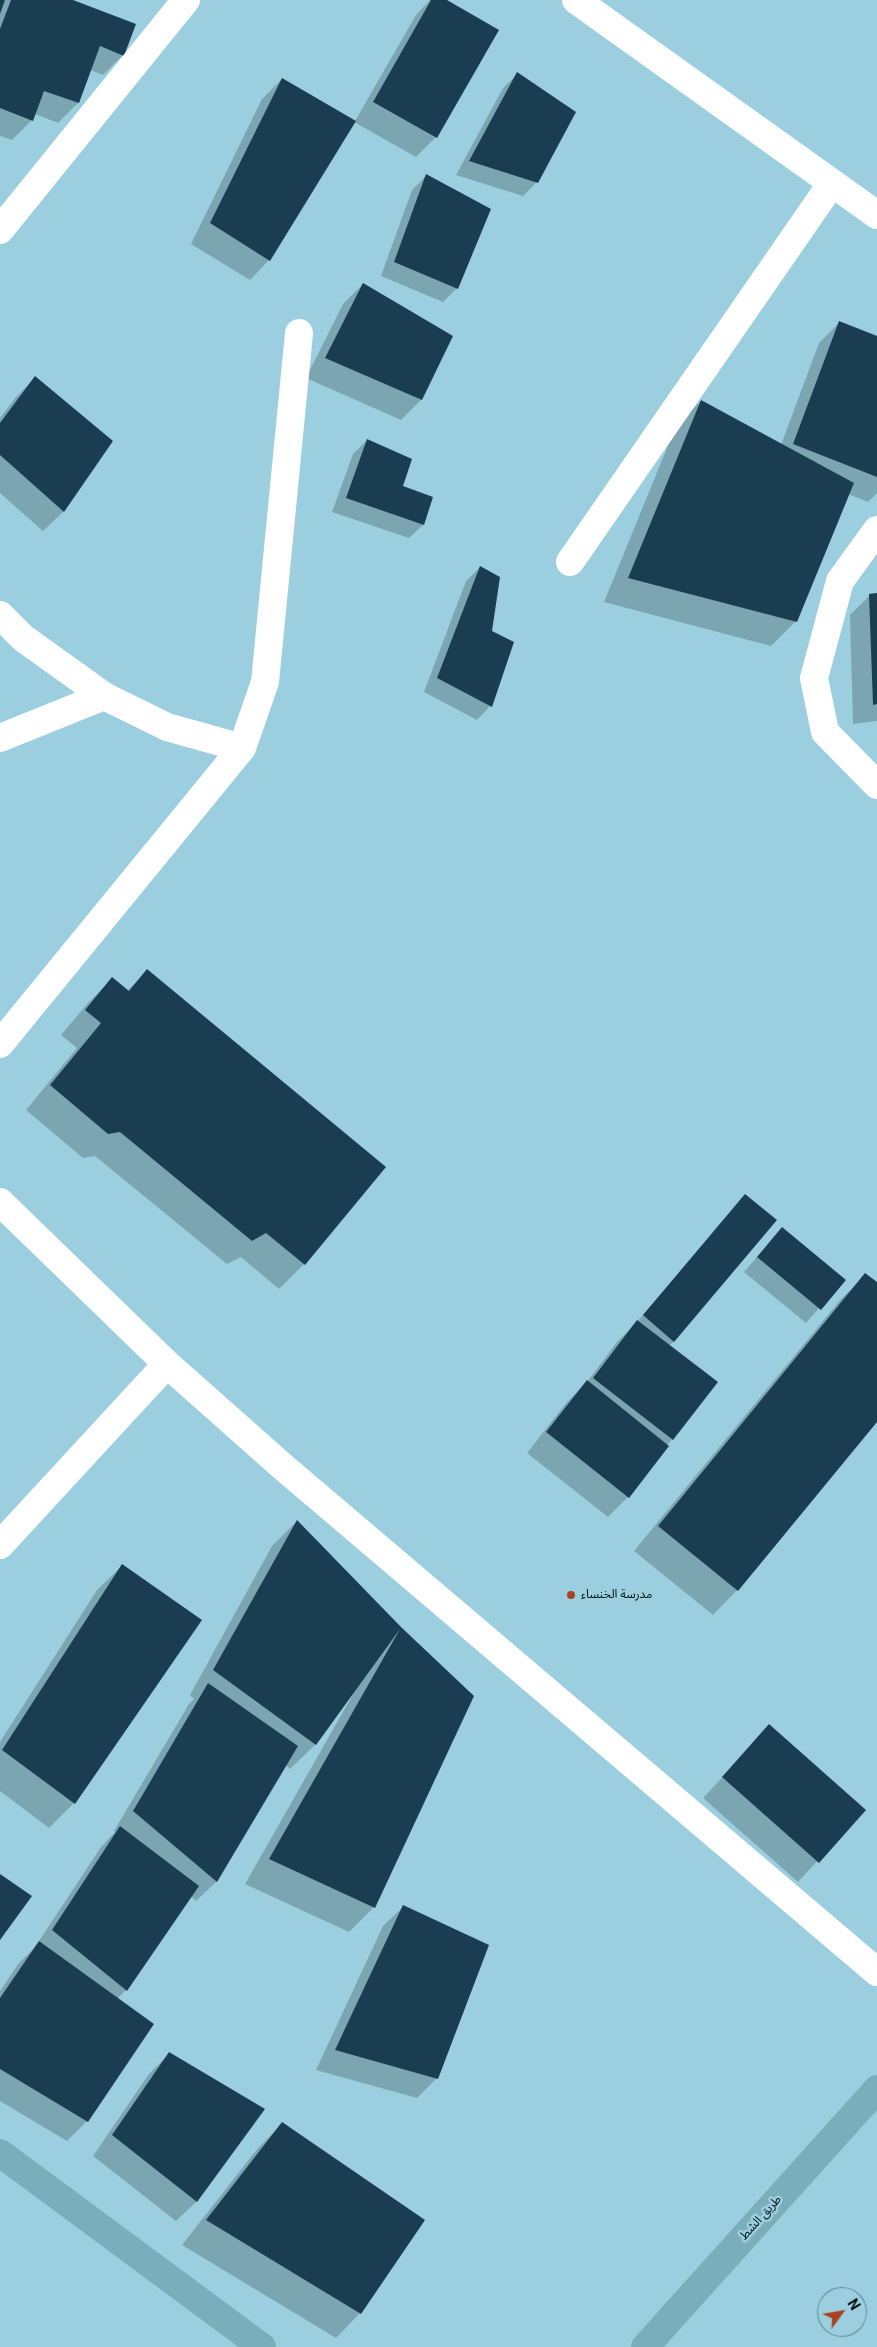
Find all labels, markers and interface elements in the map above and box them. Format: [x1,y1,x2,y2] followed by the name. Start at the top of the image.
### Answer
[581,1588,652,1602] place label: مدرسة الخنساء
[565,1589,577,1601] marker: مدرسة الخنساء
[737,2193,785,2243] street label: طريق الشط
[817,2287,867,2337] north arrow
[844,2296,863,2313] text: N

